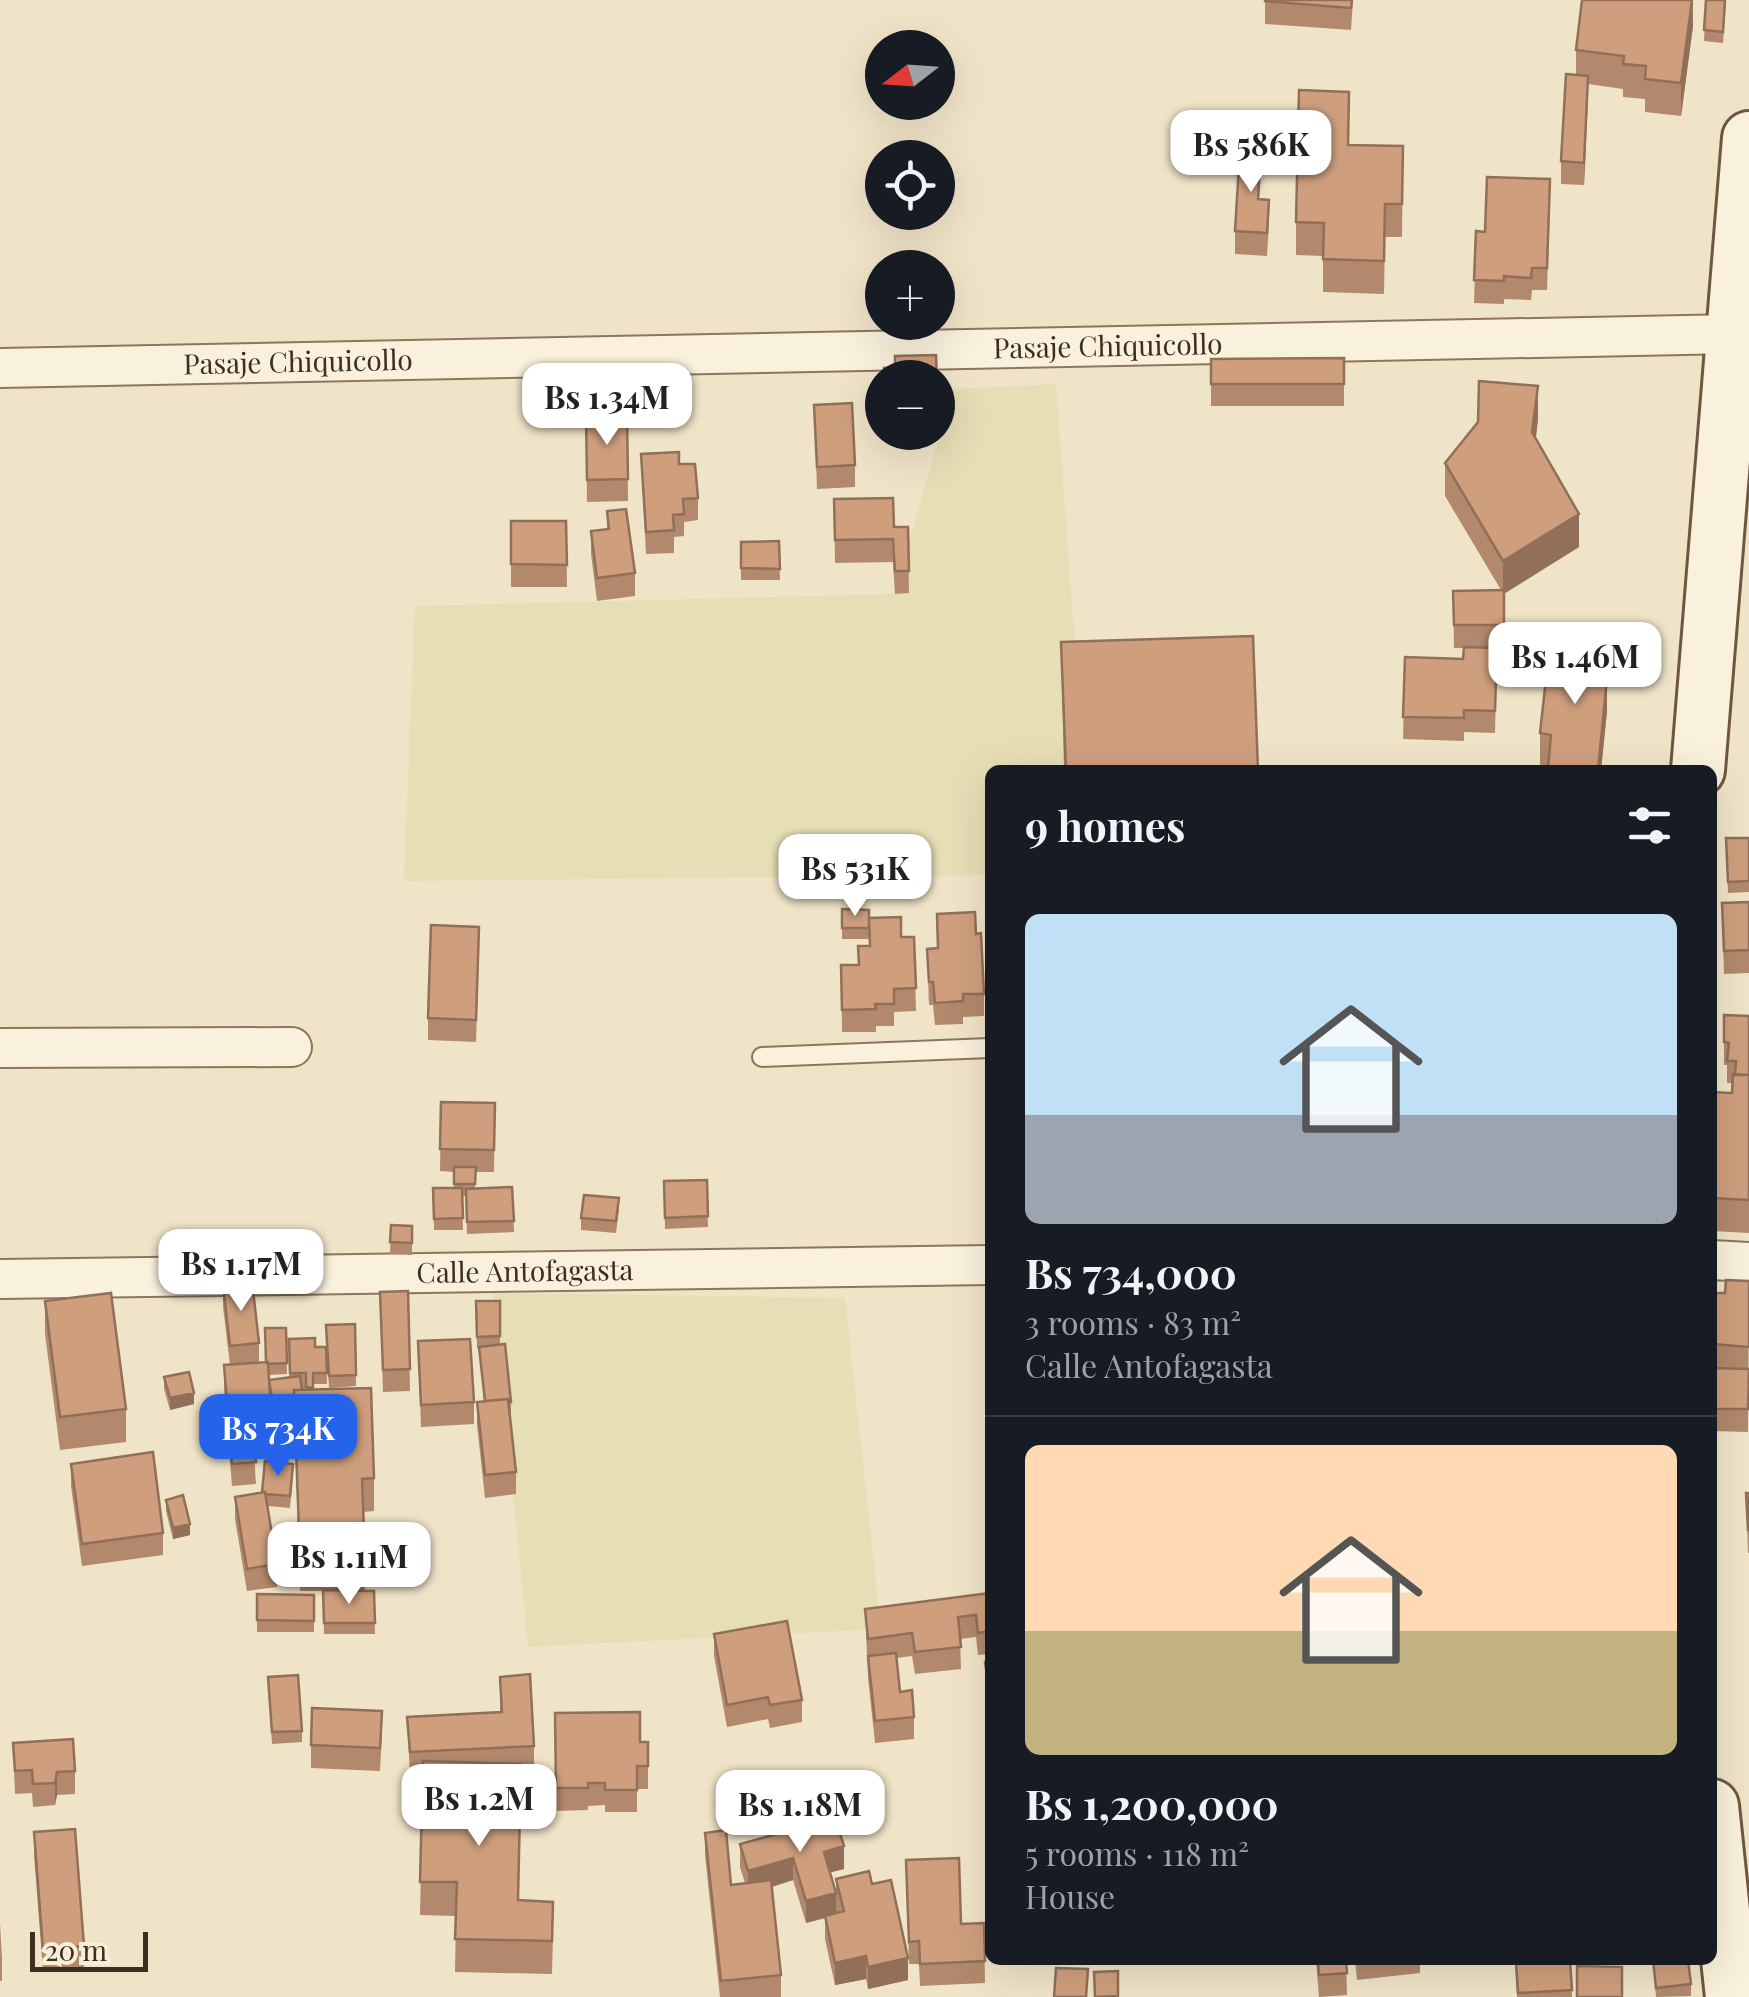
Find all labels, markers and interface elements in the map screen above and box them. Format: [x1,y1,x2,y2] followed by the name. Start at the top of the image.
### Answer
[865,30,955,120] north arrow
[865,30,955,450] map controls
[1159,110,1343,195] pin: Bs 586K
[1192,121,1310,164] text: Bs 586K
[865,140,955,230] button: locate
[865,250,955,340] button: +
[993,324,1223,366] street label: Pasaje Chiquicollo
[183,340,413,381] street label: Pasaje Chiquicollo
[865,360,955,450] button: −
[504,363,710,448] pin: Bs 1.34M
[544,374,670,417] text: Bs 1.34M
[1472,622,1678,707] pin: Bs 1.46M
[1510,633,1640,676] text: Bs 1.46M
[1025,797,1185,853] text: 9 homes
[1622,798,1677,853] icon: filters
[763,834,947,919] pin: Bs 531K
[800,845,910,888] text: Bs 531K
[1261,979,1441,1159] icon: home
[138,1229,344,1314] pin: Bs 1.17M
[180,1240,302,1283] text: Bs 1.17M
[1025,1244,1237,1300] text: Bs 734,000
[416,1250,634,1290] street label: Calle Antofagasta
[1025,1300,1241,1343] text: 3 rooms · 83 m²
[1025,1343,1273,1386] text: Calle Antofagasta
[186,1394,370,1479] pin: Bs 734K
[221,1405,335,1448] text: Bs 734K
[1261,1510,1441,1690] icon: home
[246,1522,452,1607] pin: Bs 1.11M
[290,1533,408,1576] text: Bs 1.11M
[387,1764,571,1849] pin: Bs 1.2M
[697,1770,903,1855] pin: Bs 1.18M
[423,1775,535,1818] text: Bs 1.2M
[1025,1775,1279,1831] text: Bs 1,200,000
[738,1781,862,1824] text: Bs 1.18M
[1025,1831,1249,1874] text: 5 rooms · 118 m²
[1025,1874,1115,1917] text: House
[30,1927,148,1972] scale bar
[45,1931,107,1968] text: 20 m

